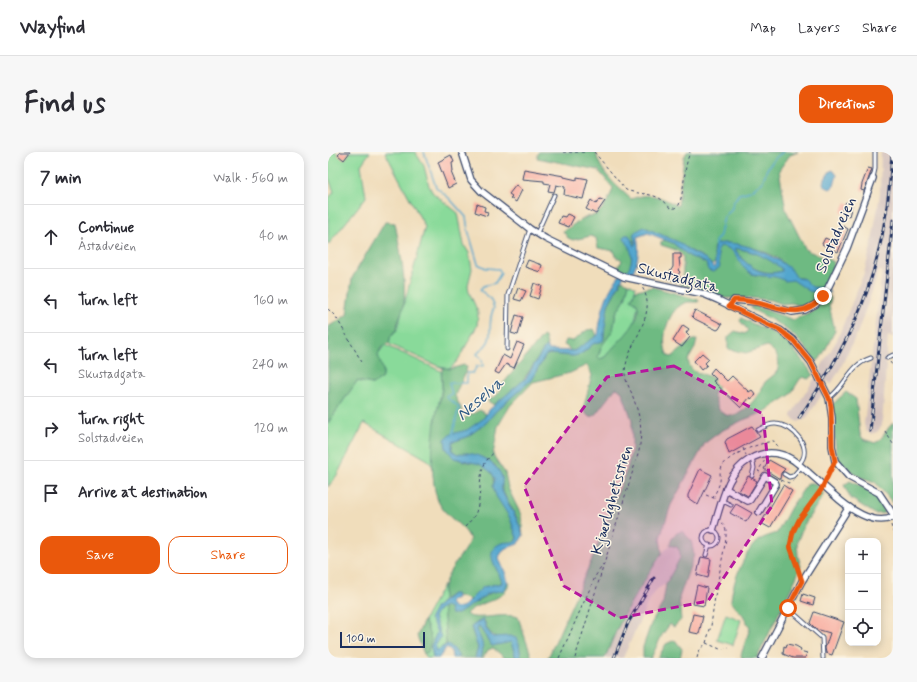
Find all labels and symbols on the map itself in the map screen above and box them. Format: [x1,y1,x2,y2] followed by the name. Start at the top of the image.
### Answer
[811,194,861,276] street label: Solstadveien
[635,258,721,299] street label: Skustadgata
[814,287,832,305] route end
[452,372,509,426] water label: Neselva
[586,443,638,557] street label: Kjærlighetsstien
[779,599,797,617] route start
[340,630,425,649] scale bar

